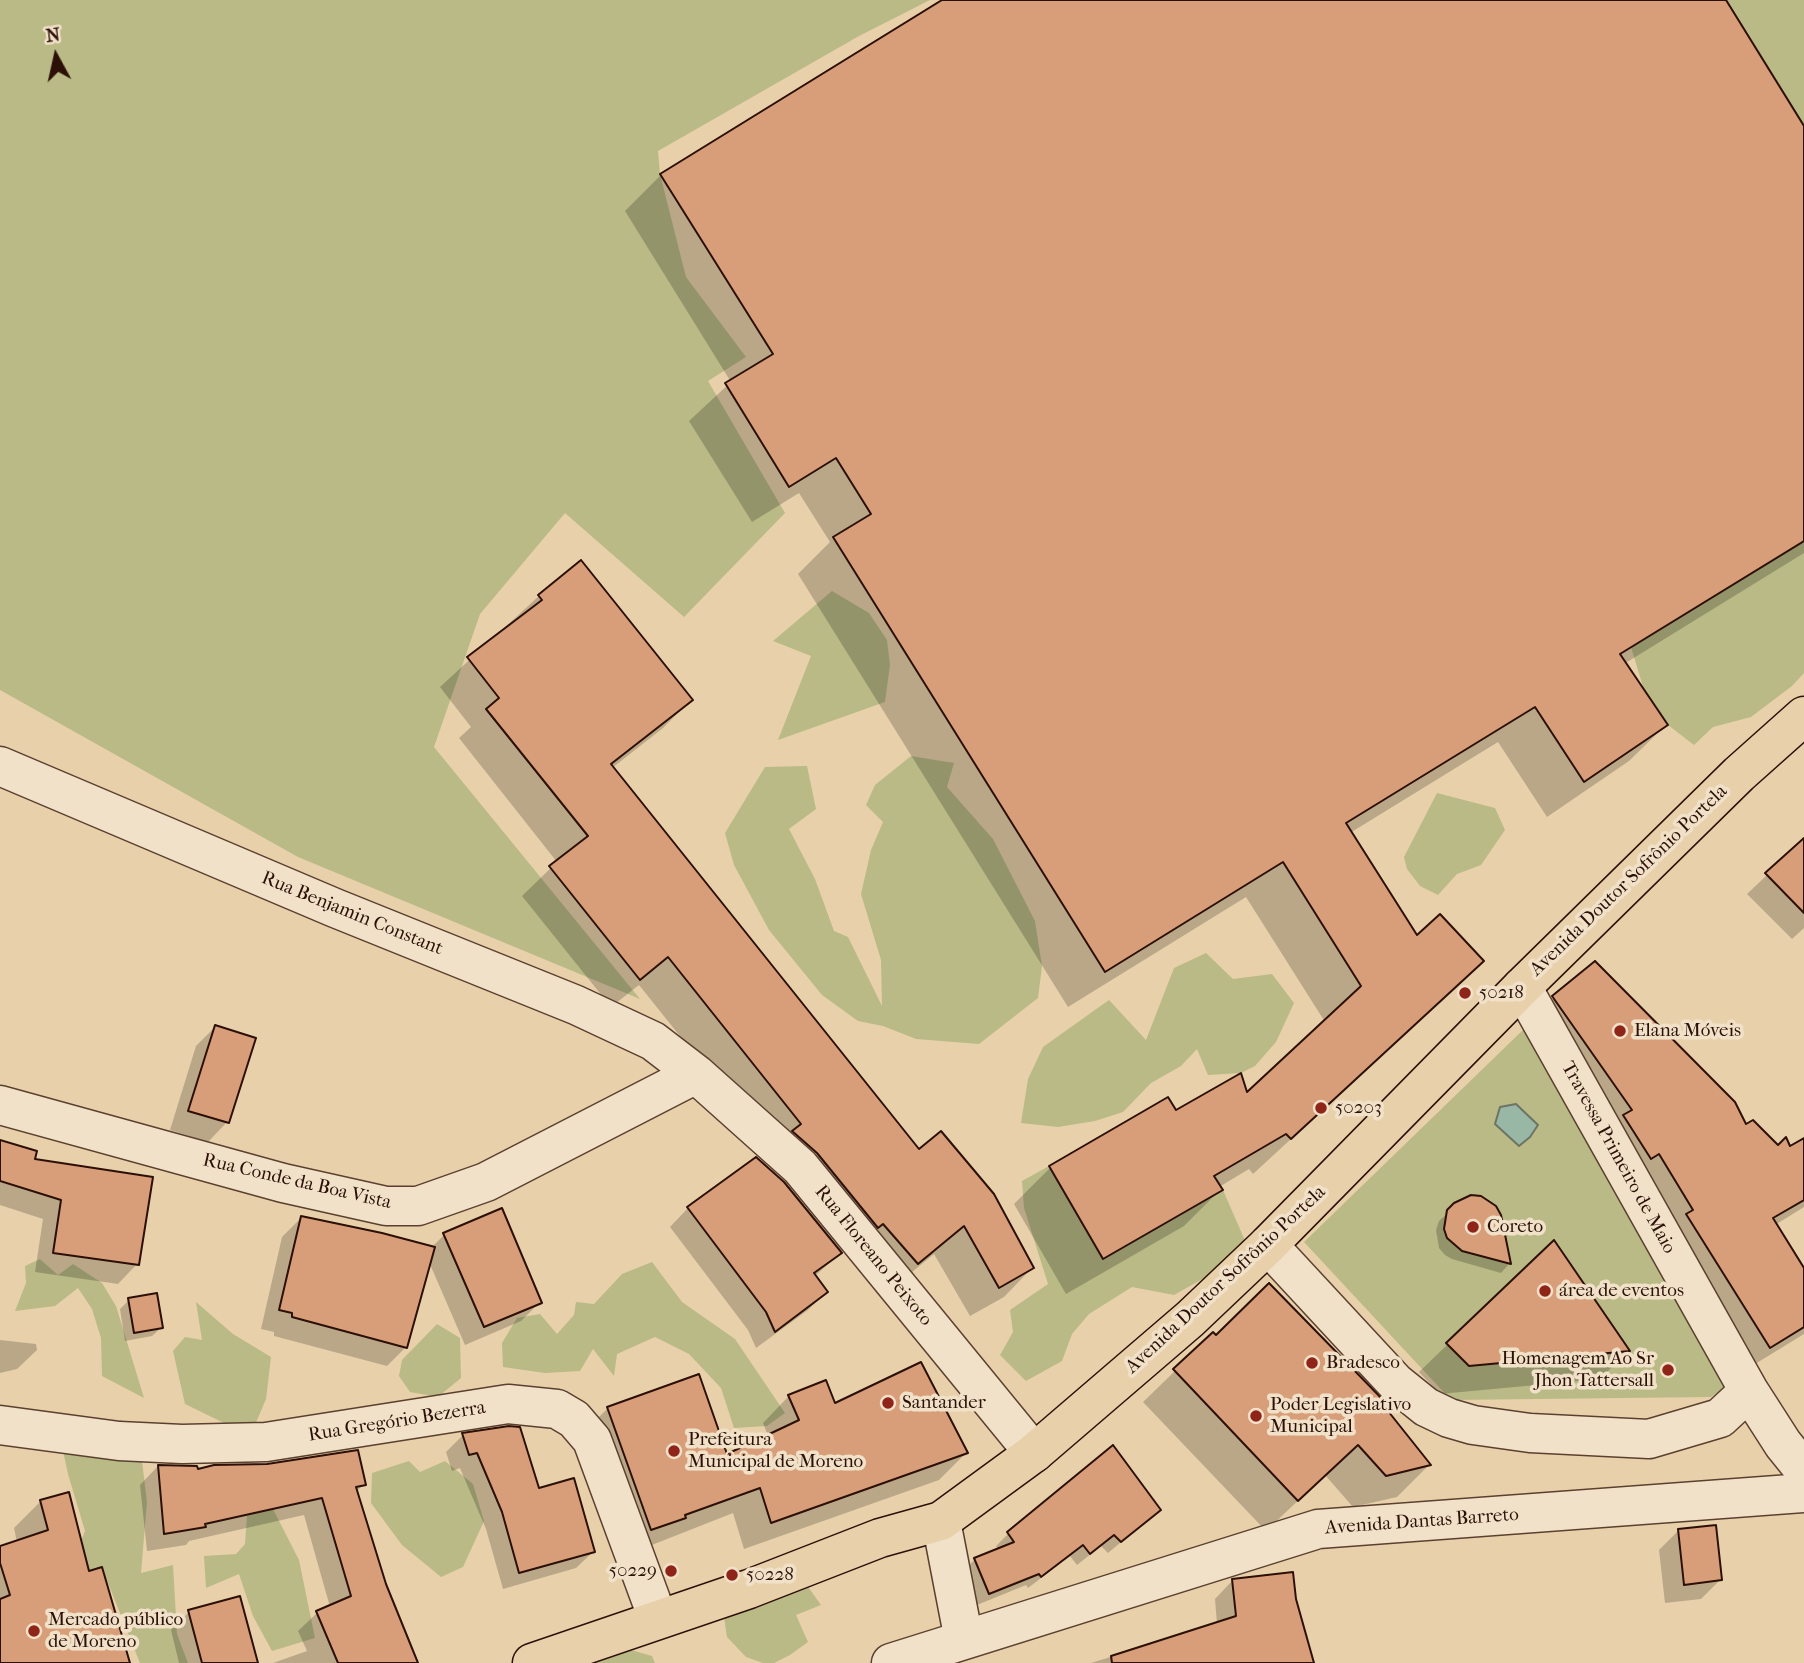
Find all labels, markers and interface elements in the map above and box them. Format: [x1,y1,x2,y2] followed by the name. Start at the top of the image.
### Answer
[21,21,91,91] north arrow
[44,23,62,47] text: N
[1526,781,1732,981] street label: Avenida Doutor Sofrônio Portela
[258,867,446,961] street label: Rua Benjamin Constant
[1479,982,1524,1004] place label: 50218
[1457,985,1473,1001] marker: 50218
[1634,1020,1741,1042] place label: Elana Móveis
[1612,1023,1628,1039] marker: Elana Móveis
[1556,1058,1680,1258] street label: Travessa Primeiro de Maio
[1335,1097,1382,1119] place label: 50203
[1313,1100,1329,1116] marker: 50203
[201,1149,393,1215] street label: Rua Conde da Boa Vista
[809,1181,937,1331] street label: Rua Floreano Peixoto
[1121,1181,1331,1379] street label: Avenida Doutor Sofrônio Portela
[1487,1216,1543,1238] place label: Coreto
[1465,1219,1481,1235] marker: Coreto
[1559,1280,1684,1302] place label: área de eventos
[1537,1283,1553,1299] marker: área de eventos
[1501,1348,1654,1392] place label: Homenagem Ao Sr Jhon Tattersall
[1326,1352,1400,1374] place label: Bradesco
[1304,1355,1320,1371] marker: Bradesco
[1660,1362,1676,1378] marker: Homenagem Ao Sr Jhon Tattersall
[902,1392,986,1414] place label: Santander
[1270,1394,1411,1438] place label: Poder Legislativo Municipal
[880,1395,896,1411] marker: Santander
[307,1397,487,1447] street label: Rua Gregório Bezerra
[1248,1408,1264,1424] marker: Poder Legislativo Municipal
[688,1429,863,1473] place label: Prefeitura Municipal de Moreno
[666,1443,682,1459] marker: Prefeitura Municipal de Moreno
[1324,1504,1520,1540] street label: Avenida Dantas Barreto
[609,1560,657,1582] place label: 50229
[663,1563,679,1579] marker: 50229
[746,1564,794,1586] place label: 50228
[724,1567,740,1583] marker: 50228
[48,1609,183,1653] place label: Mercado público de Moreno
[26,1623,42,1639] marker: Mercado público de Moreno

